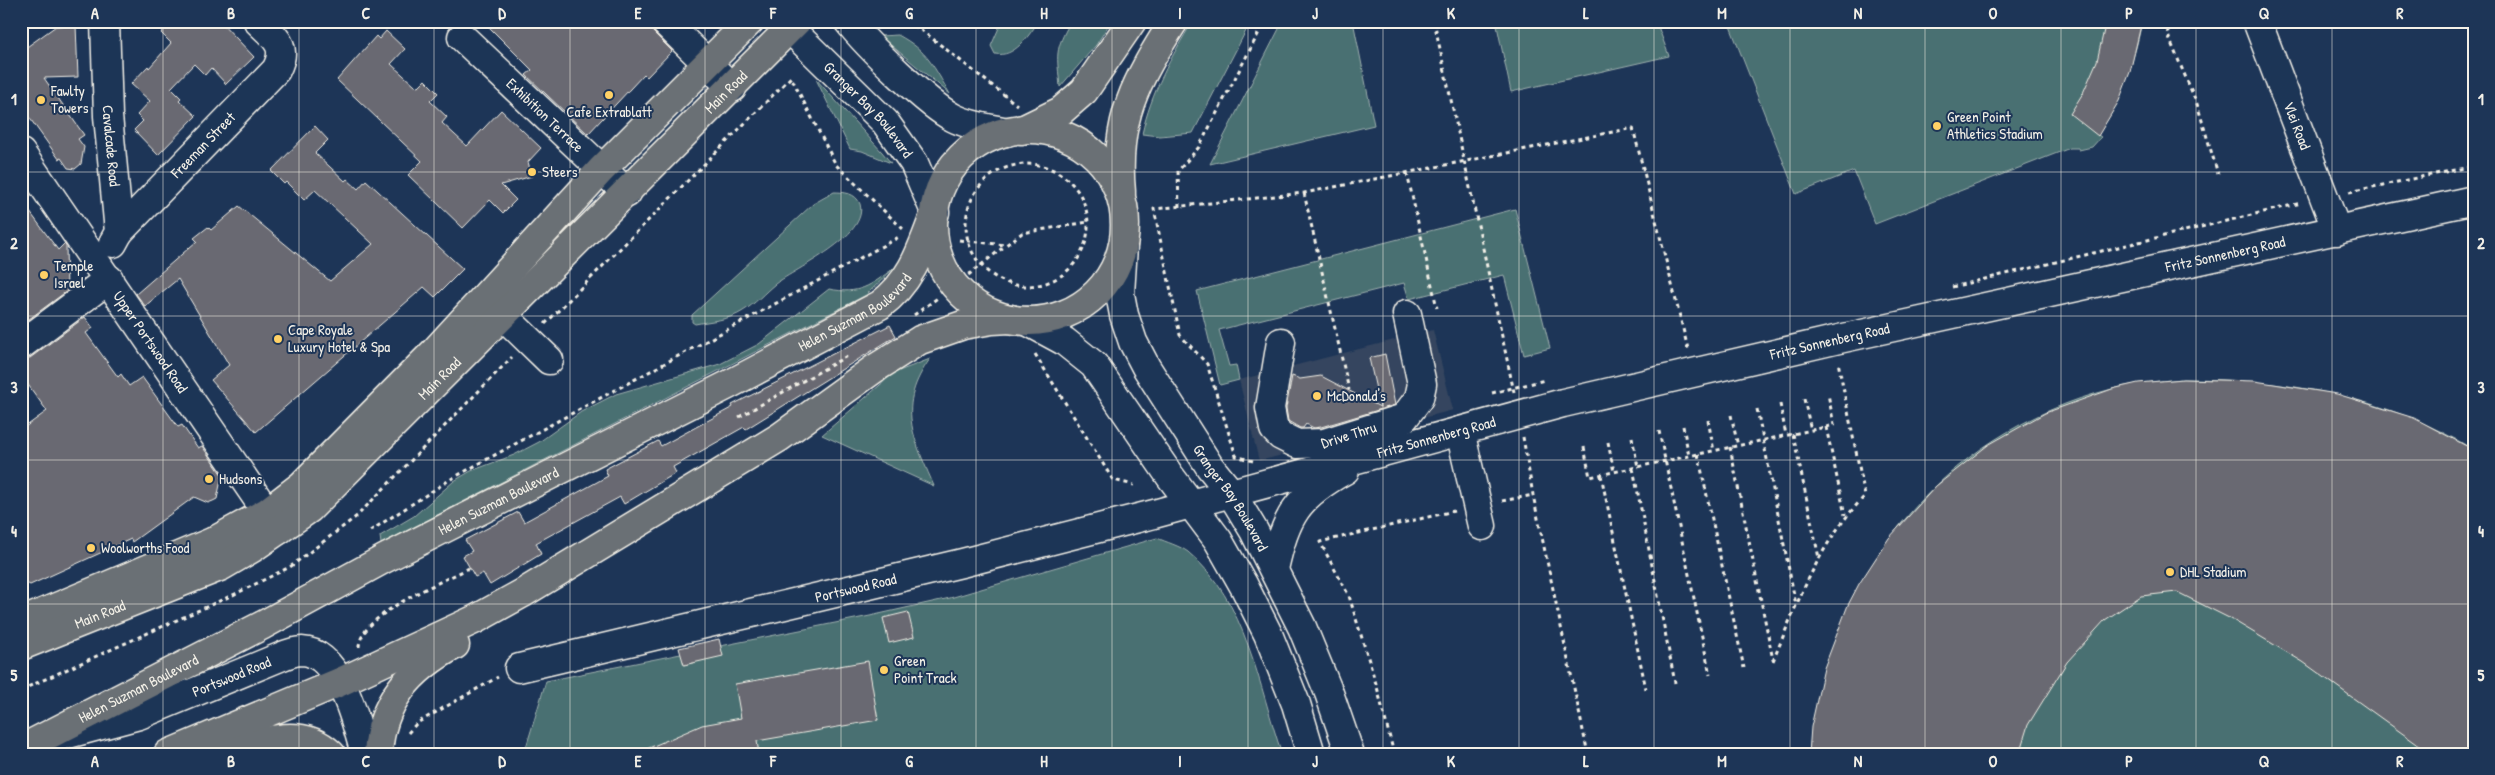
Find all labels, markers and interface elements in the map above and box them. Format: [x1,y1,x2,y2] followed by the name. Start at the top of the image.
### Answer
[91,2,99,24] text: A
[227,2,235,24] text: B
[362,2,371,24] text: C
[498,2,506,24] text: D
[634,2,642,24] text: E
[769,2,777,24] text: F
[905,2,913,24] text: G
[1040,2,1048,24] text: H
[1178,2,1182,24] text: I
[1312,2,1318,24] text: J
[1447,2,1456,24] text: K
[1583,2,1589,24] text: L
[1717,2,1727,24] text: M
[1854,2,1863,24] text: N
[1989,2,1998,24] text: O
[2125,2,2133,24] text: P
[2259,2,2269,24] text: Q
[2396,2,2404,24] text: R
[819,57,918,162] street label: Granger Bay Boulevard
[699,65,752,118] street label: Main Road
[502,73,589,157] street label: Exhibition Terrace
[50,80,89,118] place label: Fawlty Towers
[11,88,17,110] text: 1
[2478,88,2484,110] text: 1
[603,89,615,101] marker: Cafe Extrablatt
[35,94,47,106] marker: Fawlty Towers
[2279,98,2316,153] street label: Vlei Road
[566,101,653,122] place label: Cafe Extrablatt
[98,105,126,188] street label: Cavalcade Road
[165,106,240,183] street label: Freeman Street
[1947,106,2043,144] place label: Green Point Athletics Stadium
[1931,120,1943,132] marker: Green Point Athletics Stadium
[542,161,578,182] place label: Steers
[526,166,538,178] marker: Steers
[2162,231,2287,277] street label: Fritz Sonnenberg Road
[10,232,18,254] text: 2
[2477,232,2485,254] text: 2
[54,255,94,293] place label: Temple Israel
[38,269,50,281] marker: Temple Israel
[794,269,916,356] street label: Helen Suzman Boulevard
[108,287,193,397] street label: Upper Portswood Road
[1767,317,1891,365] street label: Fritz Sonnenberg Road
[288,319,390,357] place label: Cape Royale Luxury Hotel & Spa
[272,333,284,345] marker: Cape Royale Luxury Hotel & Spa
[413,352,465,404] street label: Main Road
[10,376,18,398] text: 3
[2477,376,2485,398] text: 3
[1327,385,1386,406] place label: McDonald's
[1311,390,1323,402] marker: McDonald's
[1374,411,1498,463] street label: Fritz Sonnenberg Road
[1318,416,1379,453] street label: Drive Thru
[1188,440,1273,555] street label: Granger Bay Boulevard
[435,461,562,540] street label: Helen Suzman Boulevard
[219,468,262,489] place label: Hudsons
[203,473,215,485] marker: Hudsons
[11,520,17,542] text: 4
[2478,520,2484,542] text: 4
[101,537,189,558] place label: Woolworths Food
[85,542,97,554] marker: Woolworths Food
[2180,561,2247,582] place label: DHL Stadium
[2164,566,2176,578] marker: DHL Stadium
[813,568,898,607] street label: Portswood Road
[71,594,128,634] street label: Main Road
[75,649,202,728] street label: Helen Suzman Boulevard
[894,650,957,688] place label: Green Point Track
[189,651,274,702] street label: Portswood Road
[11,664,18,686] text: 5
[878,664,890,676] marker: Green Point Track
[2478,664,2485,686] text: 5
[91,750,99,772] text: A
[227,750,235,772] text: B
[362,750,371,772] text: C
[498,750,506,772] text: D
[634,750,642,772] text: E
[769,750,777,772] text: F
[905,750,913,772] text: G
[1040,750,1048,772] text: H
[1178,750,1182,772] text: I
[1312,750,1318,772] text: J
[1447,750,1456,772] text: K
[1583,750,1589,772] text: L
[1717,750,1727,772] text: M
[1854,750,1863,772] text: N
[1989,750,1998,772] text: O
[2125,750,2133,772] text: P
[2259,750,2269,772] text: Q
[2396,750,2404,772] text: R

